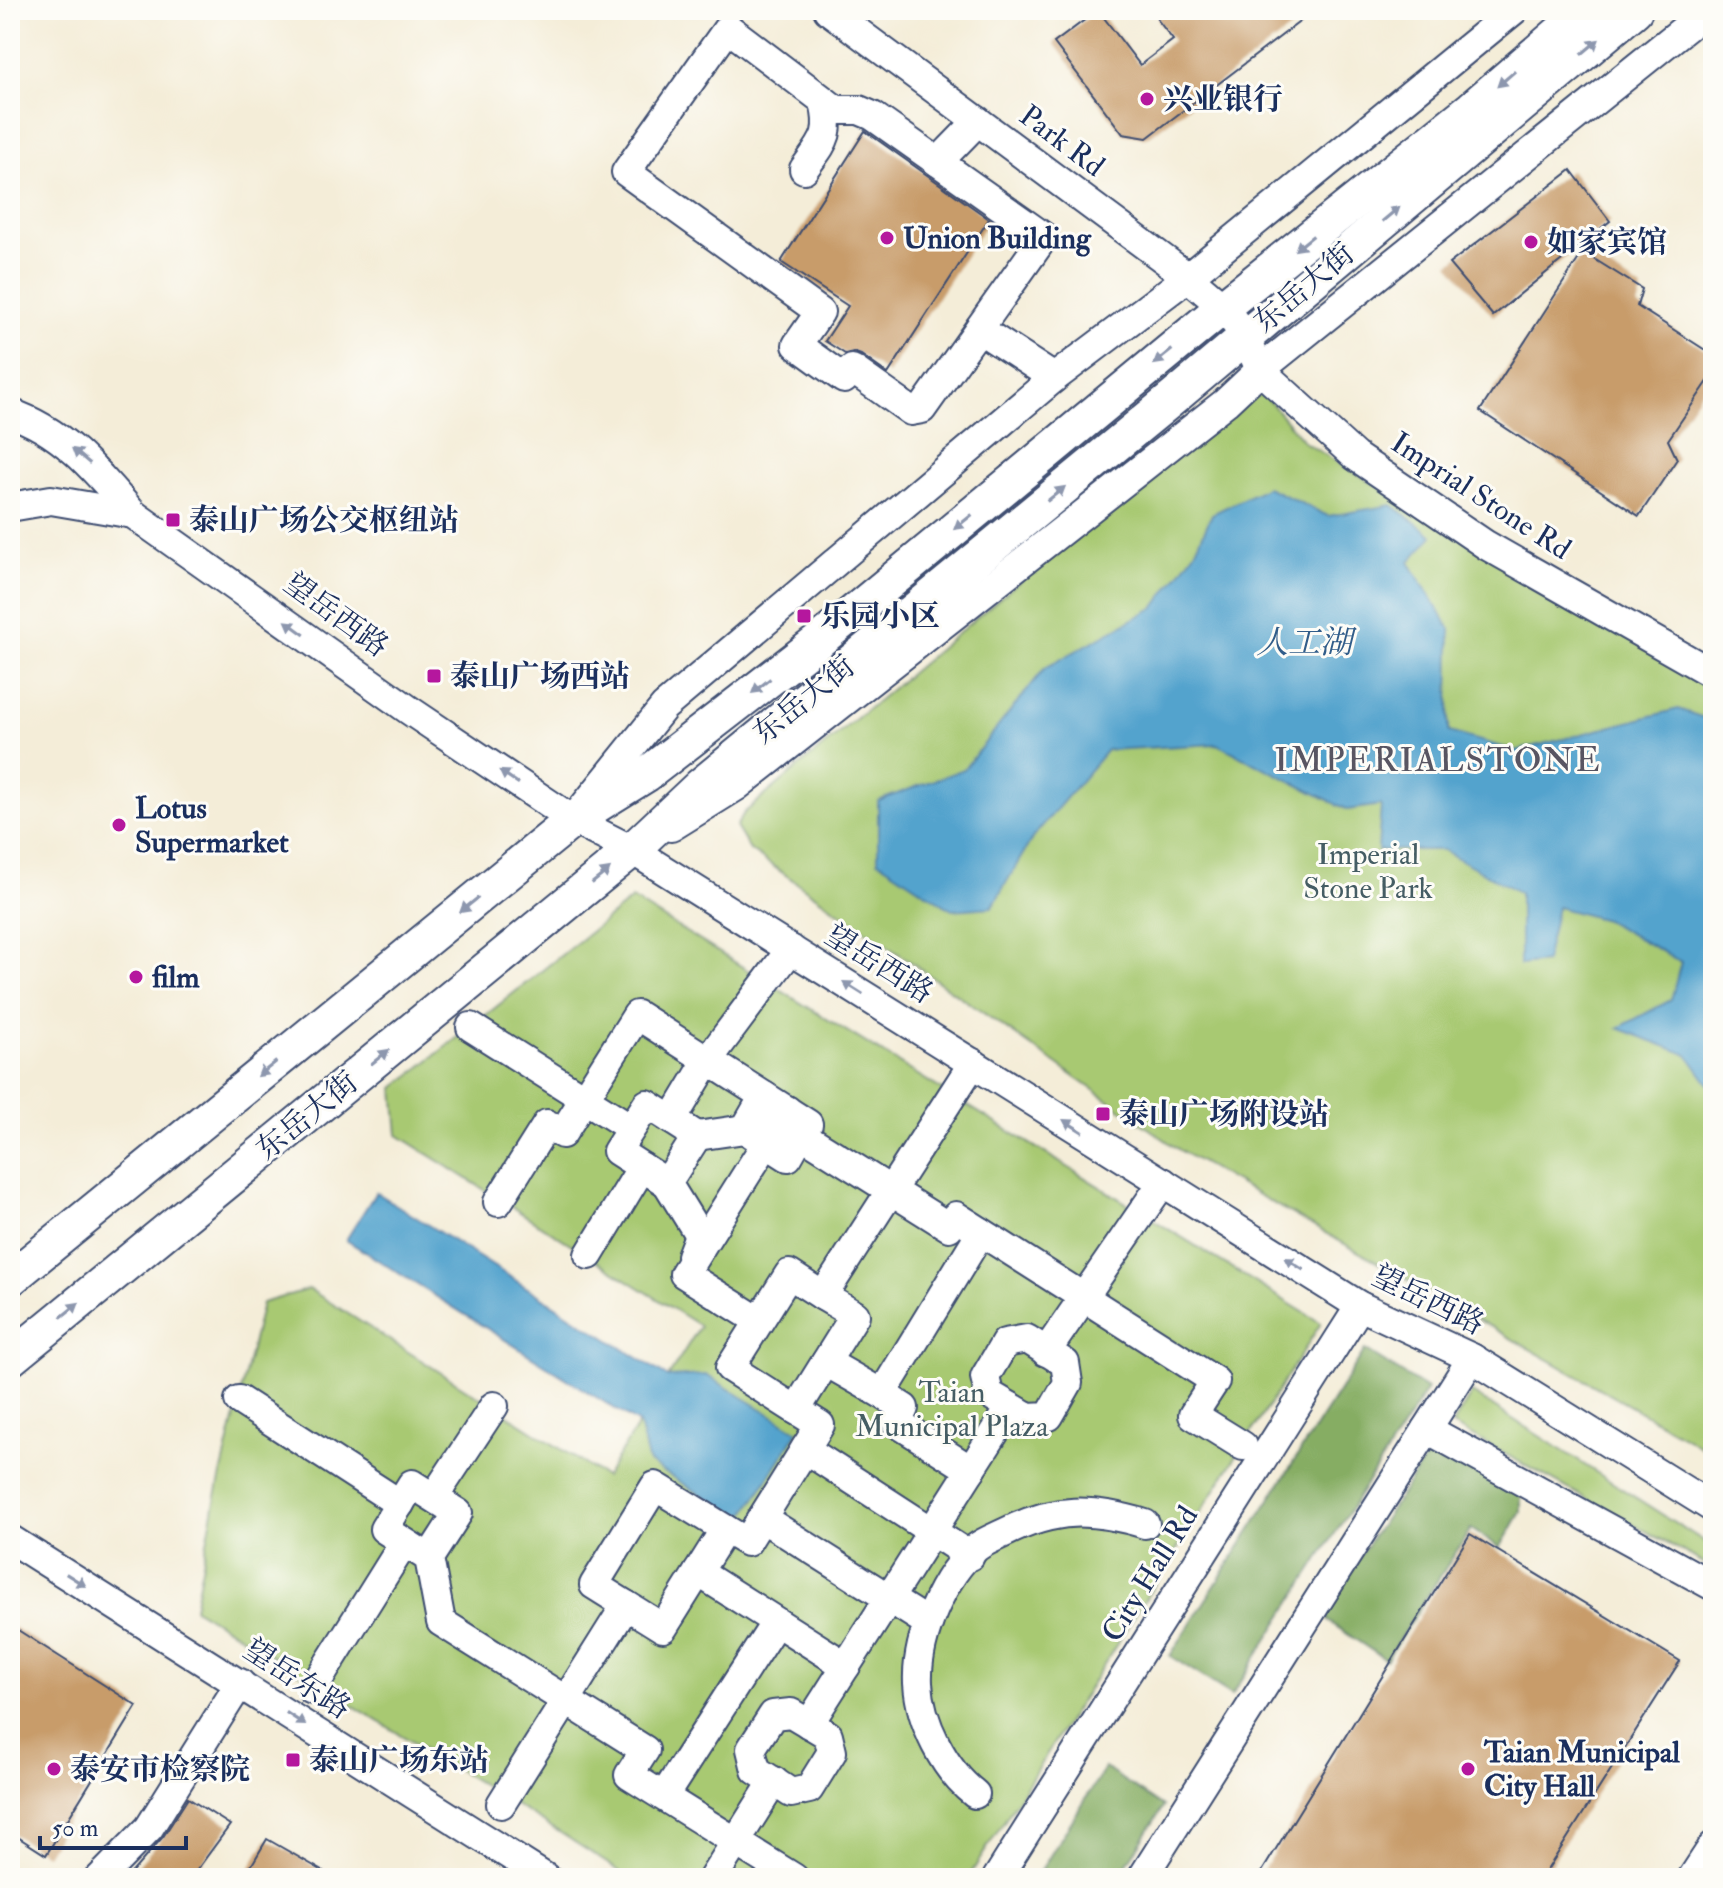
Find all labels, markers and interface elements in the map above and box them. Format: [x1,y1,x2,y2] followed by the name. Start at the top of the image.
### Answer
[1580,39,1600,56] one-way arrow
[1496,70,1516,87] one-way arrow
[1163,81,1283,118] place label: 兴业银行
[1138,90,1156,108] marker: 兴业银行
[1012,97,1112,185] street label: Park Rd
[1381,206,1401,223] one-way arrow
[903,220,1092,257] place label: Union Building
[1547,224,1667,261] place label: 如家宾馆
[878,229,896,247] marker: Union Building
[1522,233,1540,251] marker: 如家宾馆
[1294,234,1314,251] one-way arrow
[1246,235,1362,341] street label: 东岳大街
[1153,348,1173,365] one-way arrow
[1384,424,1578,568] street label: Imprial Stone Rd
[71,448,91,465] one-way arrow
[1046,486,1066,503] one-way arrow
[189,502,459,539] place label: 泰山广场公交枢纽站
[164,511,182,529] marker: 泰山广场公交枢纽站
[953,513,973,530] one-way arrow
[277,565,395,665] street label: 望岳西路
[820,598,940,635] place label: 乐园小区
[795,607,813,625] marker: 乐园小区
[285,621,306,636] one-way arrow
[1256,623,1357,663] water label: 人工湖
[746,648,862,752] street label: 东岳大街
[450,658,630,695] place label: 泰山广场西站
[425,667,443,685] marker: 泰山广场西站
[751,677,771,693] one-way arrow
[1274,739,1602,782] district label: IMPERIALSTONE
[498,770,519,785] one-way arrow
[135,790,289,861] place label: Lotus Supermarket
[110,816,128,834] marker: Lotus Supermarket
[1303,836,1433,907] park label: Imperial Stone Park
[591,868,611,885] one-way arrow
[458,897,479,914] one-way arrow
[818,917,940,1011] street label: 望岳西路
[151,959,200,996] place label: film
[127,968,145,986] marker: film
[842,982,864,996] one-way arrow
[370,1049,390,1065] one-way arrow
[257,1061,277,1077] one-way arrow
[249,1064,365,1168] street label: 东岳大街
[1119,1096,1329,1133] place label: 泰山广场附设站
[1094,1105,1112,1123] marker: 泰山广场附设站
[1062,1120,1084,1134] one-way arrow
[1283,1257,1304,1272] one-way arrow
[1366,1257,1490,1343] street label: 望岳西路
[60,1302,80,1319] one-way arrow
[855,1374,1049,1445] park label: Taian Municipal Plaza
[1094,1499,1206,1649] street label: City Hall Rd
[66,1572,87,1587] one-way arrow
[237,1631,357,1727] street label: 望岳东路
[285,1712,307,1726] one-way arrow
[1483,1734,1680,1805] place label: Taian Municipal City Hall
[309,1742,489,1779] place label: 泰山广场东站
[70,1751,250,1788] place label: 泰安市检察院
[284,1751,302,1769] marker: 泰山广场东站
[45,1760,63,1778] marker: 泰安市检察院
[1459,1760,1477,1778] marker: Taian Municipal City Hall
[40,1800,186,1850] scale bar
[52,1813,99,1844] text: 50 m

